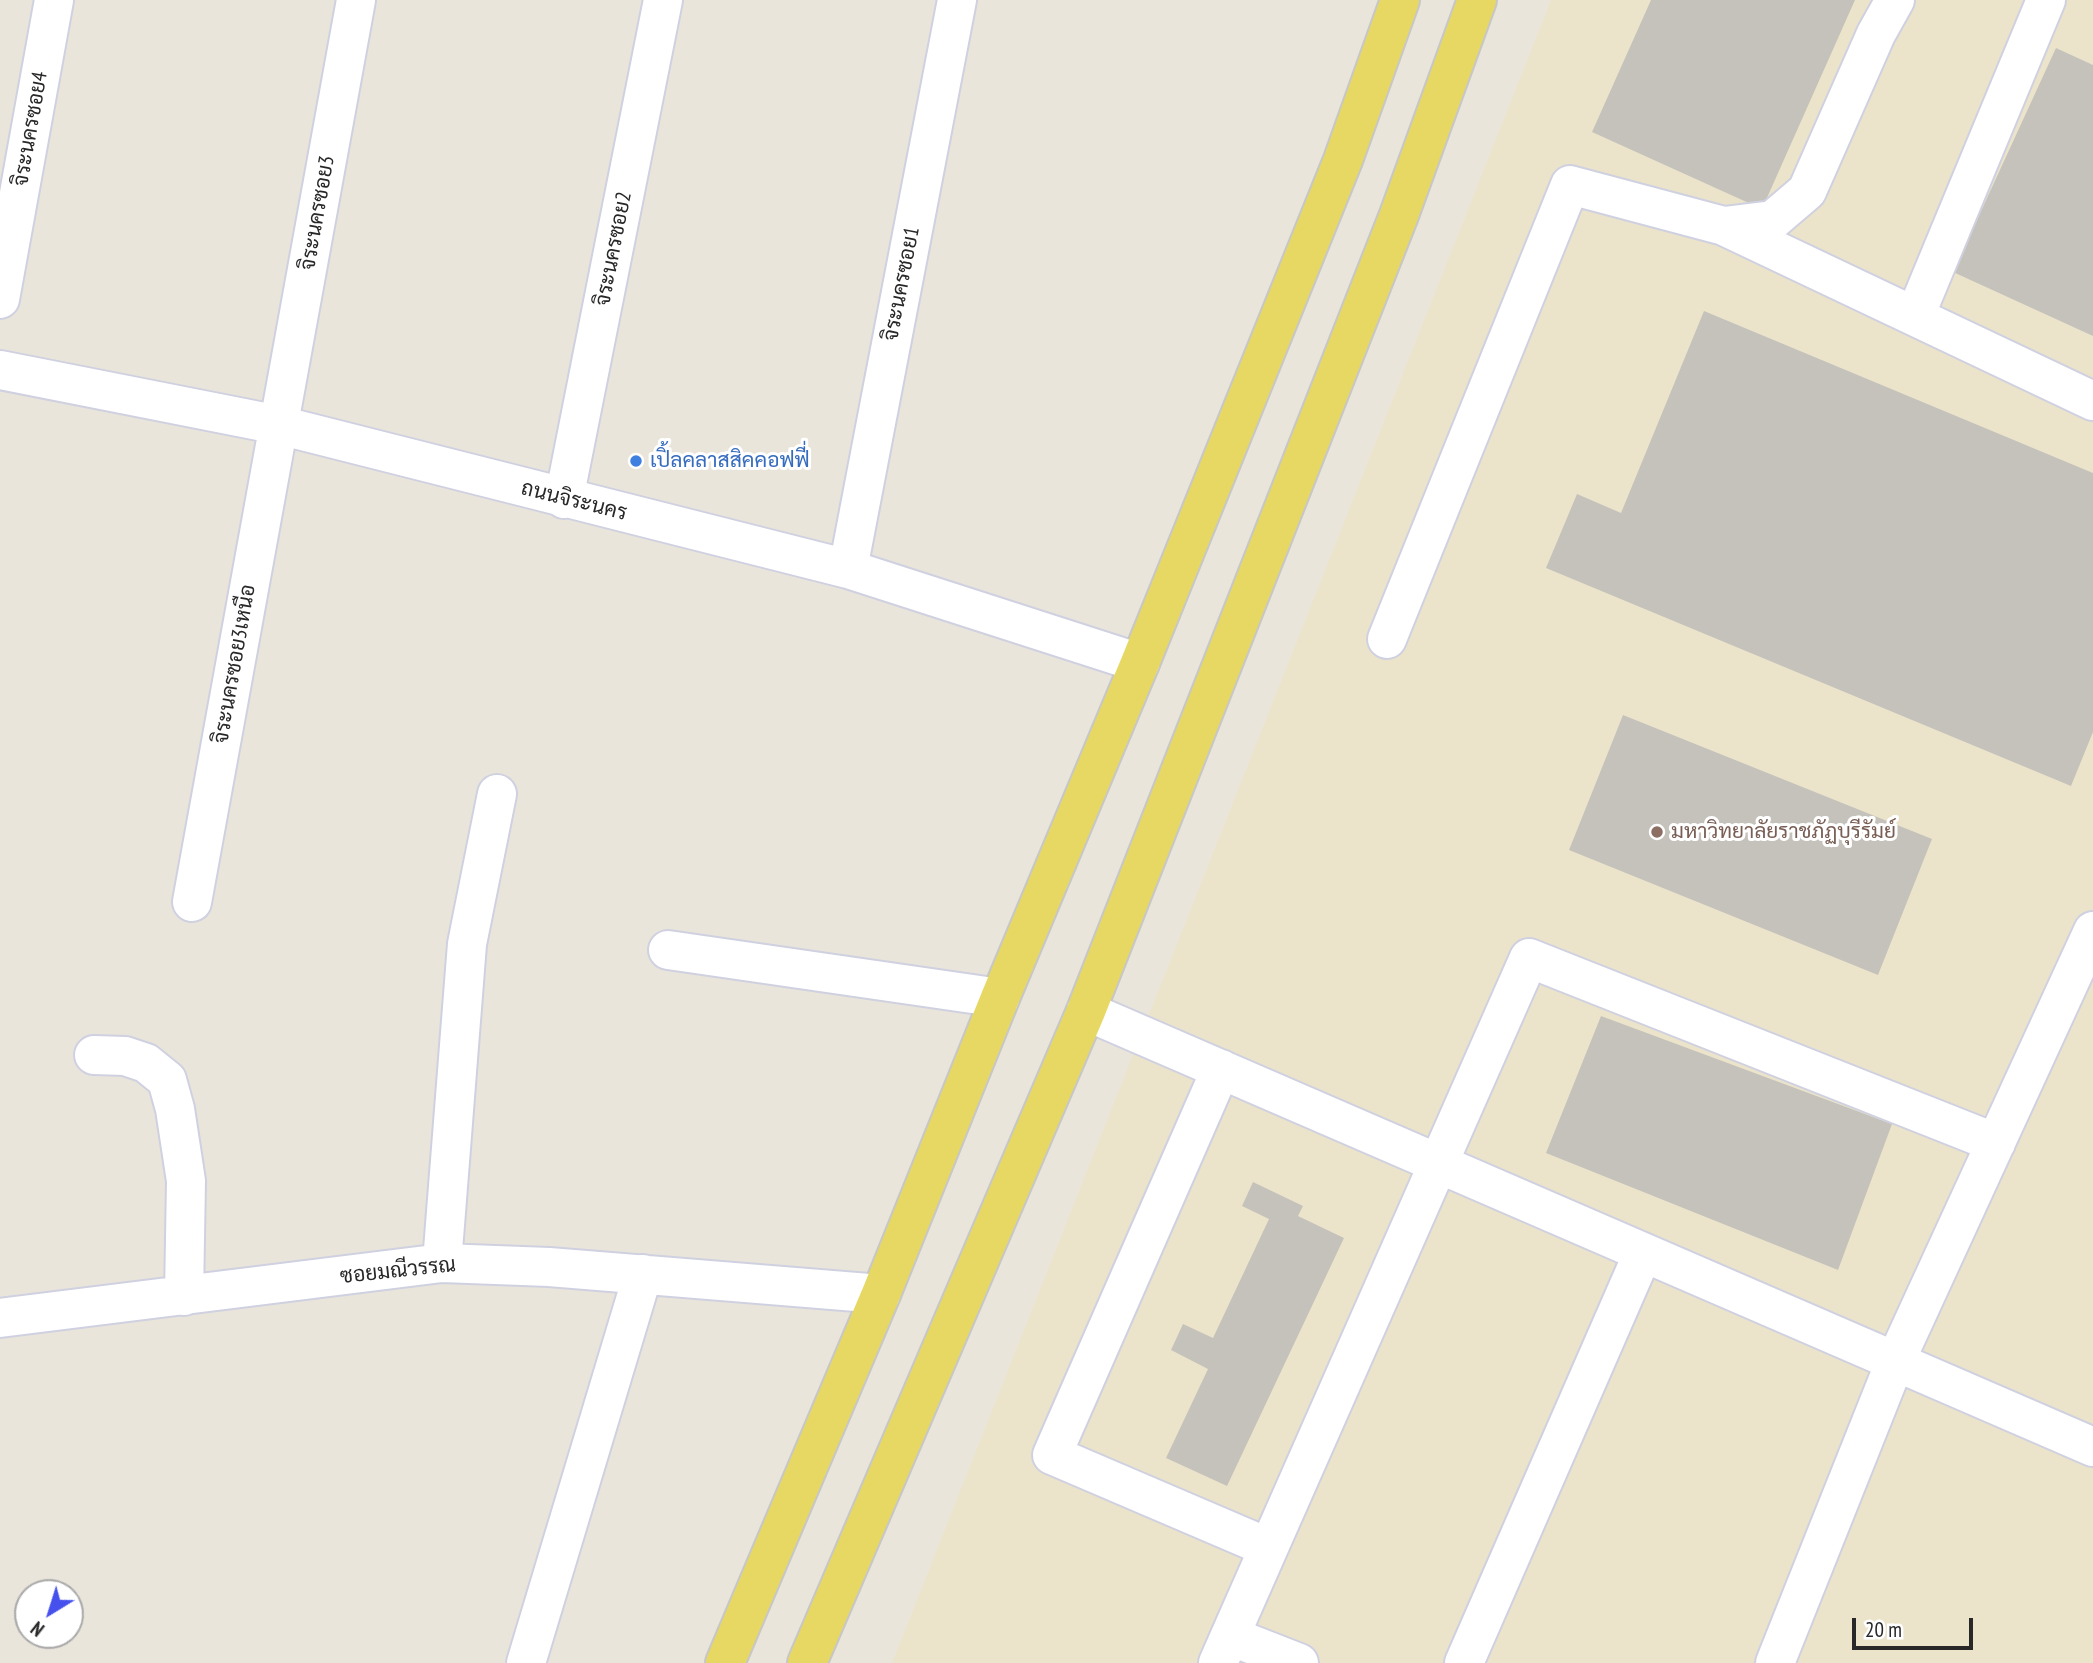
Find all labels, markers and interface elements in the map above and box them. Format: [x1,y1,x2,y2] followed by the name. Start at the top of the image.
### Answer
[9,70,53,188] street label: จิระนครซอย4
[296,154,340,272] street label: จิระนครซอย3
[591,190,637,308] street label: จิระนครซอย2
[879,225,925,343] street label: จิระนครซอย1
[650,448,810,474] place label: เปิ้ลคลาสสิคคอฟฟี่
[628,453,644,469] marker: เปิ้ลคลาสสิคคอฟฟี่
[518,476,630,526] street label: ถนนจิระนคร
[209,582,261,746] street label: จิระนครซอย3เหนือ
[1671,819,1896,845] place label: มหาวิทยาลัยราชภัฏบุรีรัมย์
[1649,824,1665,840] marker: มหาวิทยาลัยราชภัฏบุรีรัมย์
[339,1252,457,1290] street label: ซอยมณีวรรณ
[14,1579,84,1649] north arrow
[1855,1604,1976,1648] scale bar
[26,1616,49,1642] text: N
[1865,1616,1902,1643] text: 20 m

